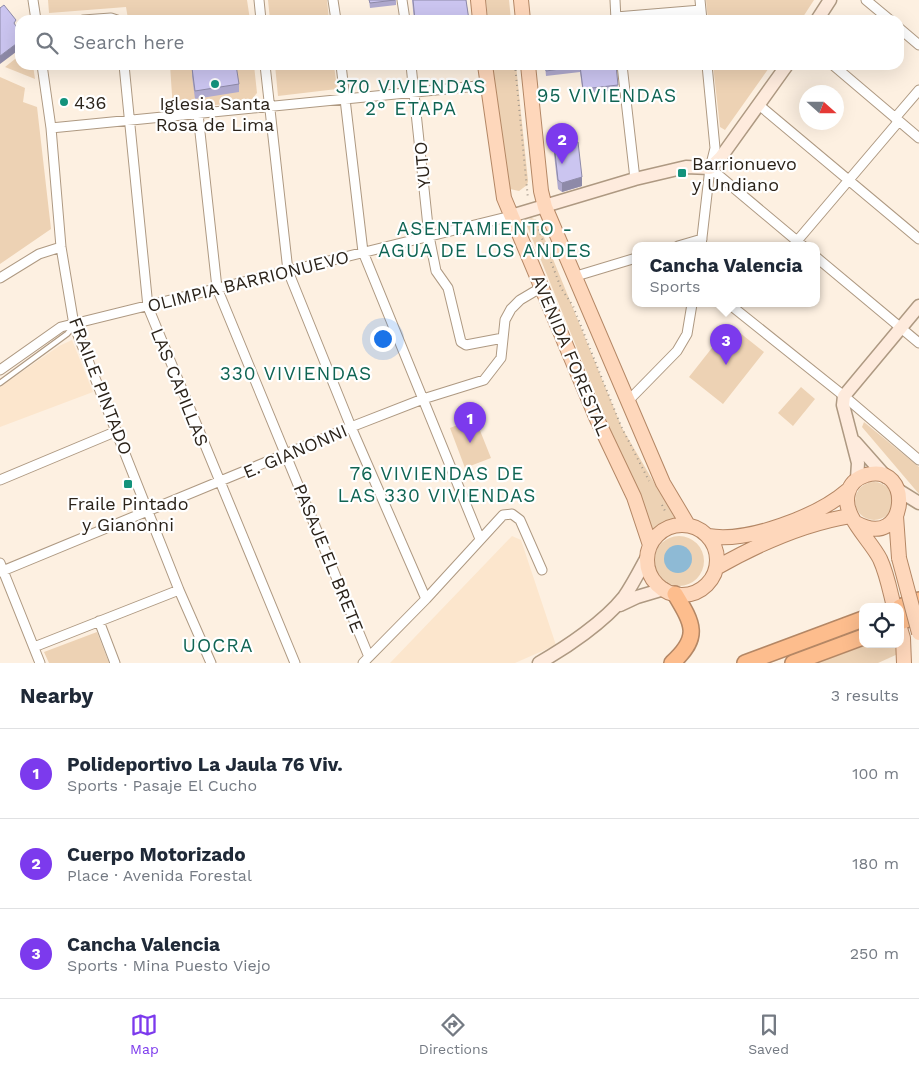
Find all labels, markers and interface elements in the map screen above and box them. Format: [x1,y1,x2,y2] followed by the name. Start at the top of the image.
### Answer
[15,15,904,70] search box
[33,29,61,57] icon: search
[73,31,184,54] text: Search here
[335,75,487,120] district label: 370 VIVIENDAS 2° ETAPA
[209,78,221,90] marker: Iglesia Santa Rosa de Lima
[537,84,677,107] district label: 95 VIVIENDAS
[799,85,844,130] north arrow
[74,92,106,113] place label: 436
[156,93,274,135] place label: Iglesia Santa Rosa de Lima
[58,96,70,108] marker: 436
[546,123,578,164] pin: 2
[409,141,435,189] street label: YUTO
[692,153,797,195] place label: Barrionuevo y Undiano
[676,167,688,179] marker: Barrionuevo y Undiano
[378,217,592,262] district label: ASENTAMIENTO - AGUA DE LOS ANDES
[632,242,820,307] popup
[145,246,351,316] street label: OLIMPIA BARRIONUEVO
[649,254,803,277] text: Cancha Valencia
[528,271,615,439] street label: AVENIDA FORESTAL
[649,277,700,296] text: Sports
[65,314,137,458] street label: FRAILE PINTADO
[710,324,742,365] pin: 3
[147,325,213,449] street label: LAS CAPILLAS
[370,326,396,352] your location
[220,362,372,385] district label: 330 VIVIENDAS
[454,402,486,443] pin: 1
[240,420,350,482] street label: E. GIANONNI
[337,462,537,507] district label: 76 VIVIENDAS DE LAS 330 VIVIENDAS
[122,478,134,490] marker: Fraile Pintado y Gianonni
[290,481,368,635] street label: PASAJE EL BRETE
[68,493,188,535] place label: Fraile Pintado y Gianonni
[859,603,904,648] map controls
[859,603,904,648] button: locate
[183,634,253,657] district label: UOCRA
[20,683,93,708] text: Nearby
[831,686,899,705] text: 3 results
[67,753,343,776] text: Polideportivo La Jaula 76 Viv.
[33,764,39,783] text: 1
[852,764,899,783] text: 100 m
[67,776,257,795] text: Sports · Pasaje El Cucho
[67,843,246,866] text: Cuerpo Motorizado
[31,854,41,873] text: 2
[852,854,899,873] text: 180 m
[67,866,252,885] text: Place · Avenida Forestal
[67,933,220,956] text: Cancha Valencia
[31,944,41,963] text: 3
[850,944,899,963] text: 250 m
[67,956,271,975] text: Sports · Mina Puesto Viejo
[130,1011,159,1057] tab: Map
[419,1011,488,1057] tab: Directions
[748,1011,789,1057] tab: Saved

